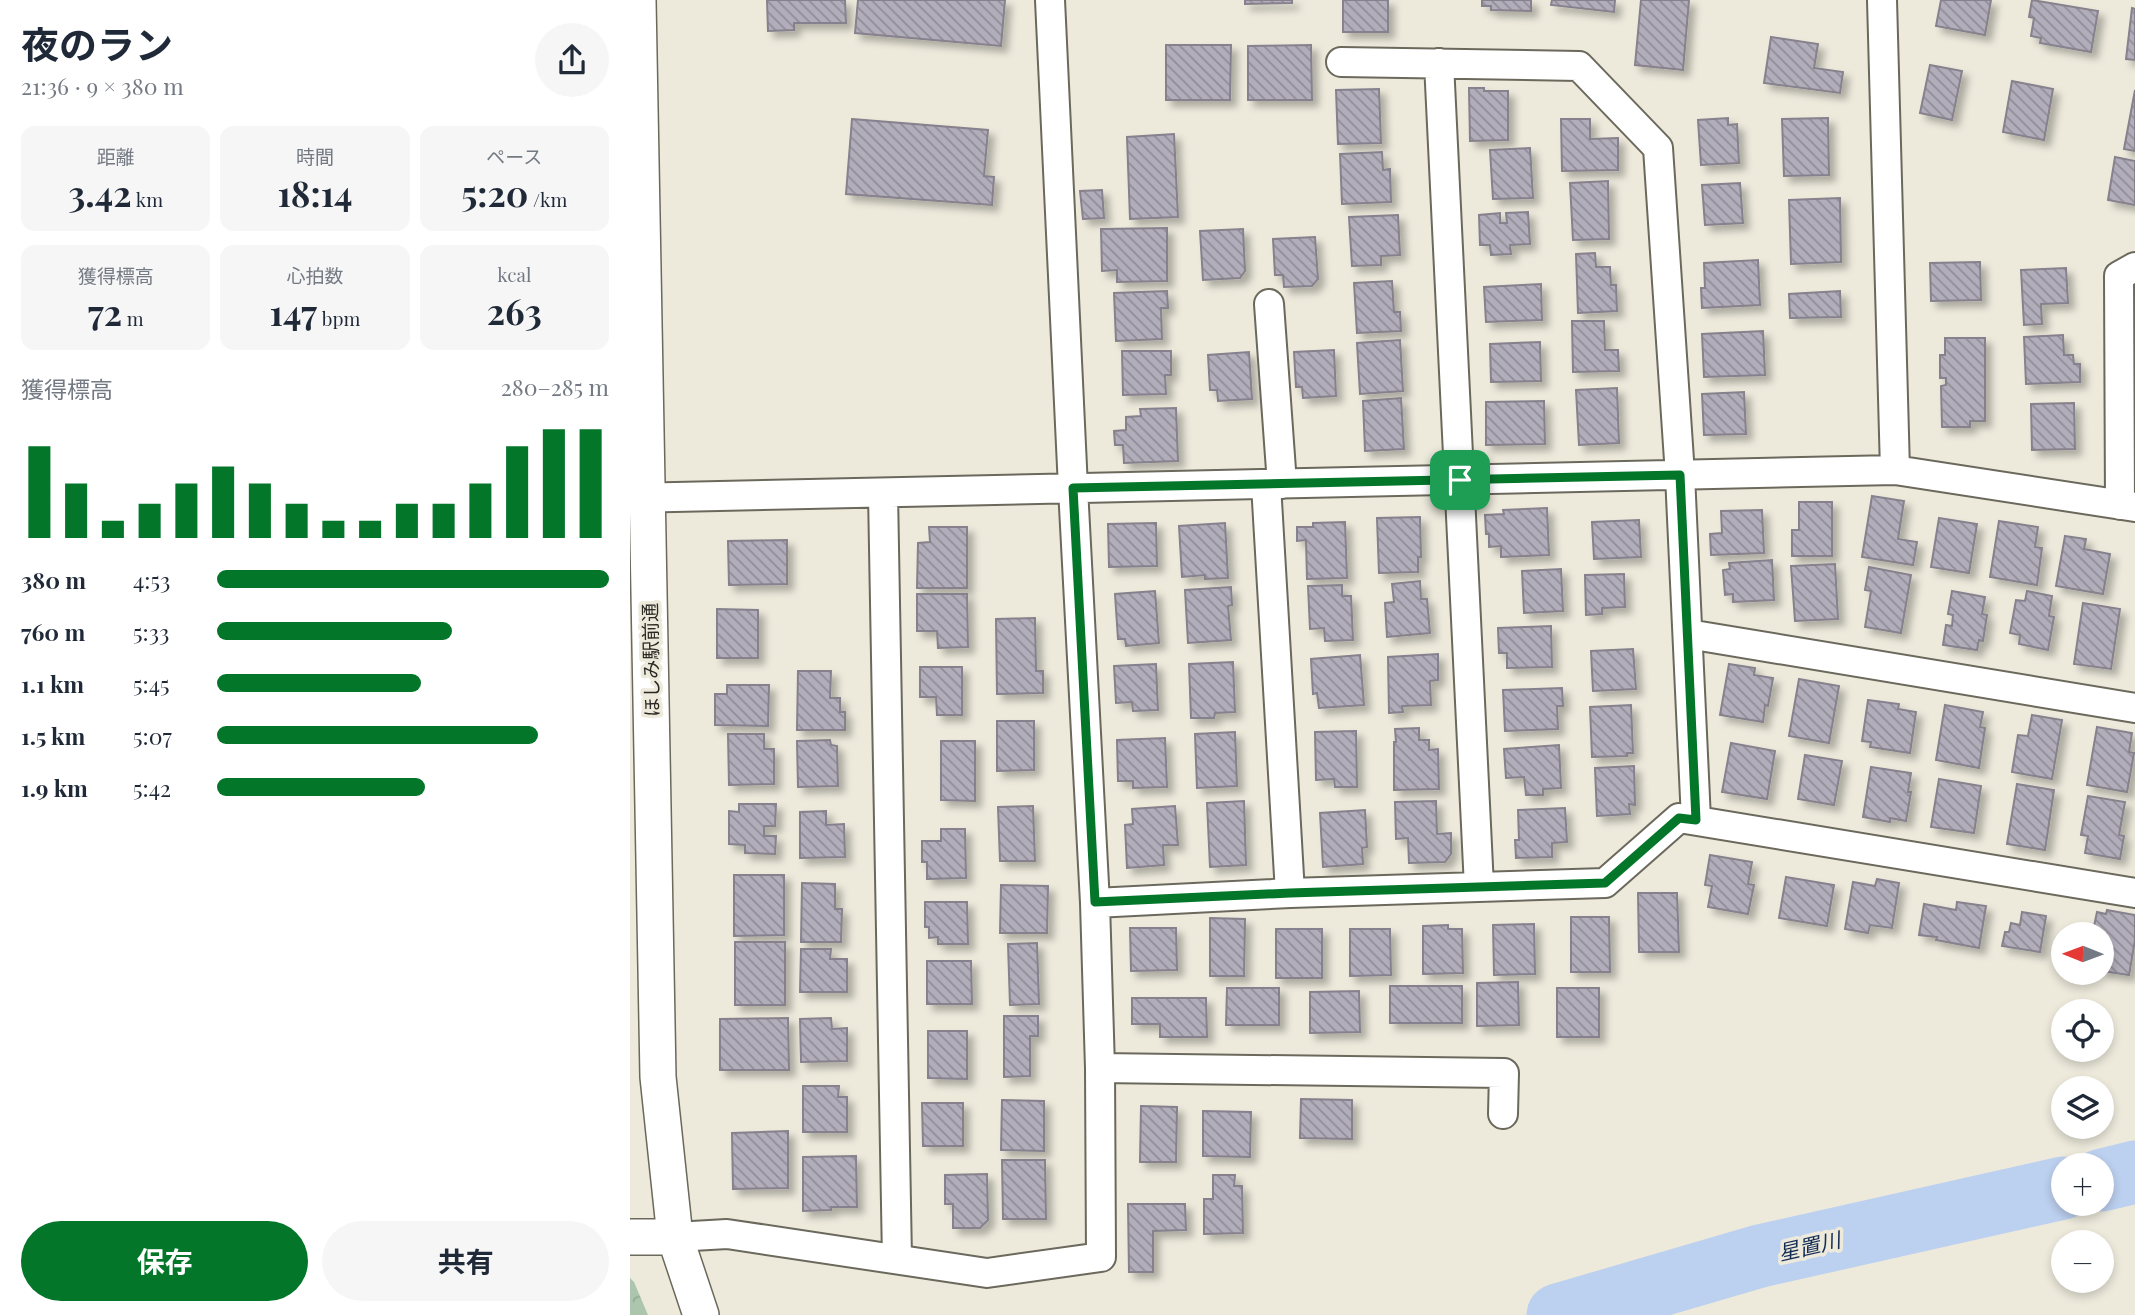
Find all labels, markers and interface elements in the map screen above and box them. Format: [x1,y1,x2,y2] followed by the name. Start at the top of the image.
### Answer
[21,18,173,69] text: 夜のラン
[535,23,609,97] button: share
[21,70,184,101] text: 21:36 · 9 × 380 m
[97,143,135,169] text: 距離
[296,143,334,169] text: 時間
[486,143,542,169] text: ペース
[68,169,132,216] text: 3.42
[277,169,353,216] text: 18:14
[461,169,528,216] text: 5:20
[132,186,163,212] text: km
[528,186,567,212] text: /km
[497,261,531,287] text: kcal
[78,262,154,288] text: 獲得標高
[286,262,344,288] text: 心拍数
[487,287,542,334] text: 263
[88,288,122,335] text: 72
[270,288,317,335] text: 147
[122,305,144,331] text: m
[317,305,360,331] text: bpm
[501,371,609,402] text: 280–285 m
[21,373,113,404] text: 獲得標高
[1430,450,1490,510] pin
[1441,461,1479,499] icon: arrive
[21,564,86,595] text: 380 m
[133,564,170,595] text: 4:53
[636,603,664,717] street label: ほしみ駅前通
[21,616,85,647] text: 760 m
[133,616,169,647] text: 5:33
[21,668,84,699] text: 1.1 km
[133,668,170,699] text: 5:45
[21,720,85,751] text: 1.5 km
[133,720,172,751] text: 5:07
[21,772,88,803] text: 1.9 km
[133,772,171,803] text: 5:42
[2051,922,2114,985] north arrow
[2051,922,2114,1293] map controls
[2051,999,2114,1062] button: locate
[2051,1076,2114,1139] button: layers
[2051,1153,2114,1216] button: +
[21,1221,308,1301] button: 保存
[322,1221,609,1301] button: 共有
[1775,1224,1845,1266] water label: 星置川
[2051,1230,2114,1293] button: −

